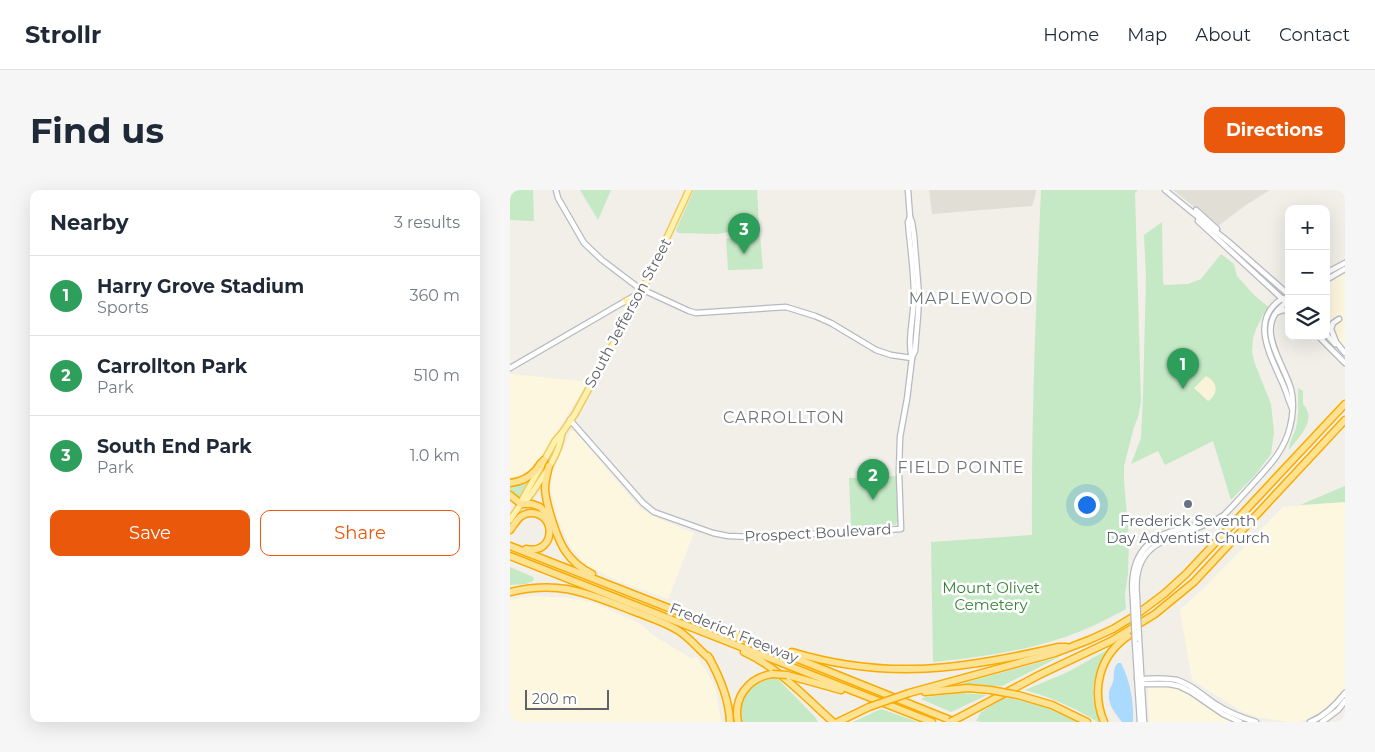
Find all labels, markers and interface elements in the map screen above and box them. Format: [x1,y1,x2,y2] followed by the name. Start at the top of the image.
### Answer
[25,20,101,49] text: Strollr
[1043,24,1099,46] text: Home
[1127,24,1167,46] text: Map
[1195,24,1251,46] text: About
[1279,24,1350,46] text: Contact
[1204,107,1345,153] button: Directions
[30,109,164,152] text: Find us
[1285,205,1330,340] map controls
[1285,205,1330,250] button: +
[50,210,129,235] text: Nearby
[394,213,460,232] text: 3 results
[728,213,760,254] pin: 3
[580,235,675,391] street label: South Jefferson Street
[1285,250,1330,295] button: −
[97,275,304,298] text: Harry Grove Stadium
[63,286,69,305] text: 1
[409,286,460,305] text: 360 m
[909,289,1033,308] district label: MAPLEWOOD
[1285,295,1330,340] button: layers
[97,298,149,317] text: Sports
[1167,348,1199,389] pin: 1
[97,355,247,378] text: Carrollton Park
[61,366,71,385] text: 2
[413,366,460,385] text: 510 m
[97,378,134,397] text: Park
[723,408,845,427] district label: CARROLLTON
[97,435,252,458] text: South End Park
[61,446,71,465] text: 3
[410,446,460,465] text: 1.0 km
[97,458,134,477] text: Park
[897,458,1025,477] district label: FIELD POINTE
[857,459,889,500] pin: 2
[1074,492,1100,518] your location
[1182,498,1194,510] marker: Frederick Seventh Day Adventist Church
[50,510,250,556] button: Save
[260,510,460,556] button: Share
[1106,511,1270,547] place label: Frederick Seventh Day Adventist Church
[744,519,892,546] street label: Prospect Boulevard
[942,578,1040,614] park label: Mount Olivet Cemetery
[667,598,802,667] street label: Frederick Freeway
[525,687,609,710] scale bar
[532,690,577,708] text: 200 m

